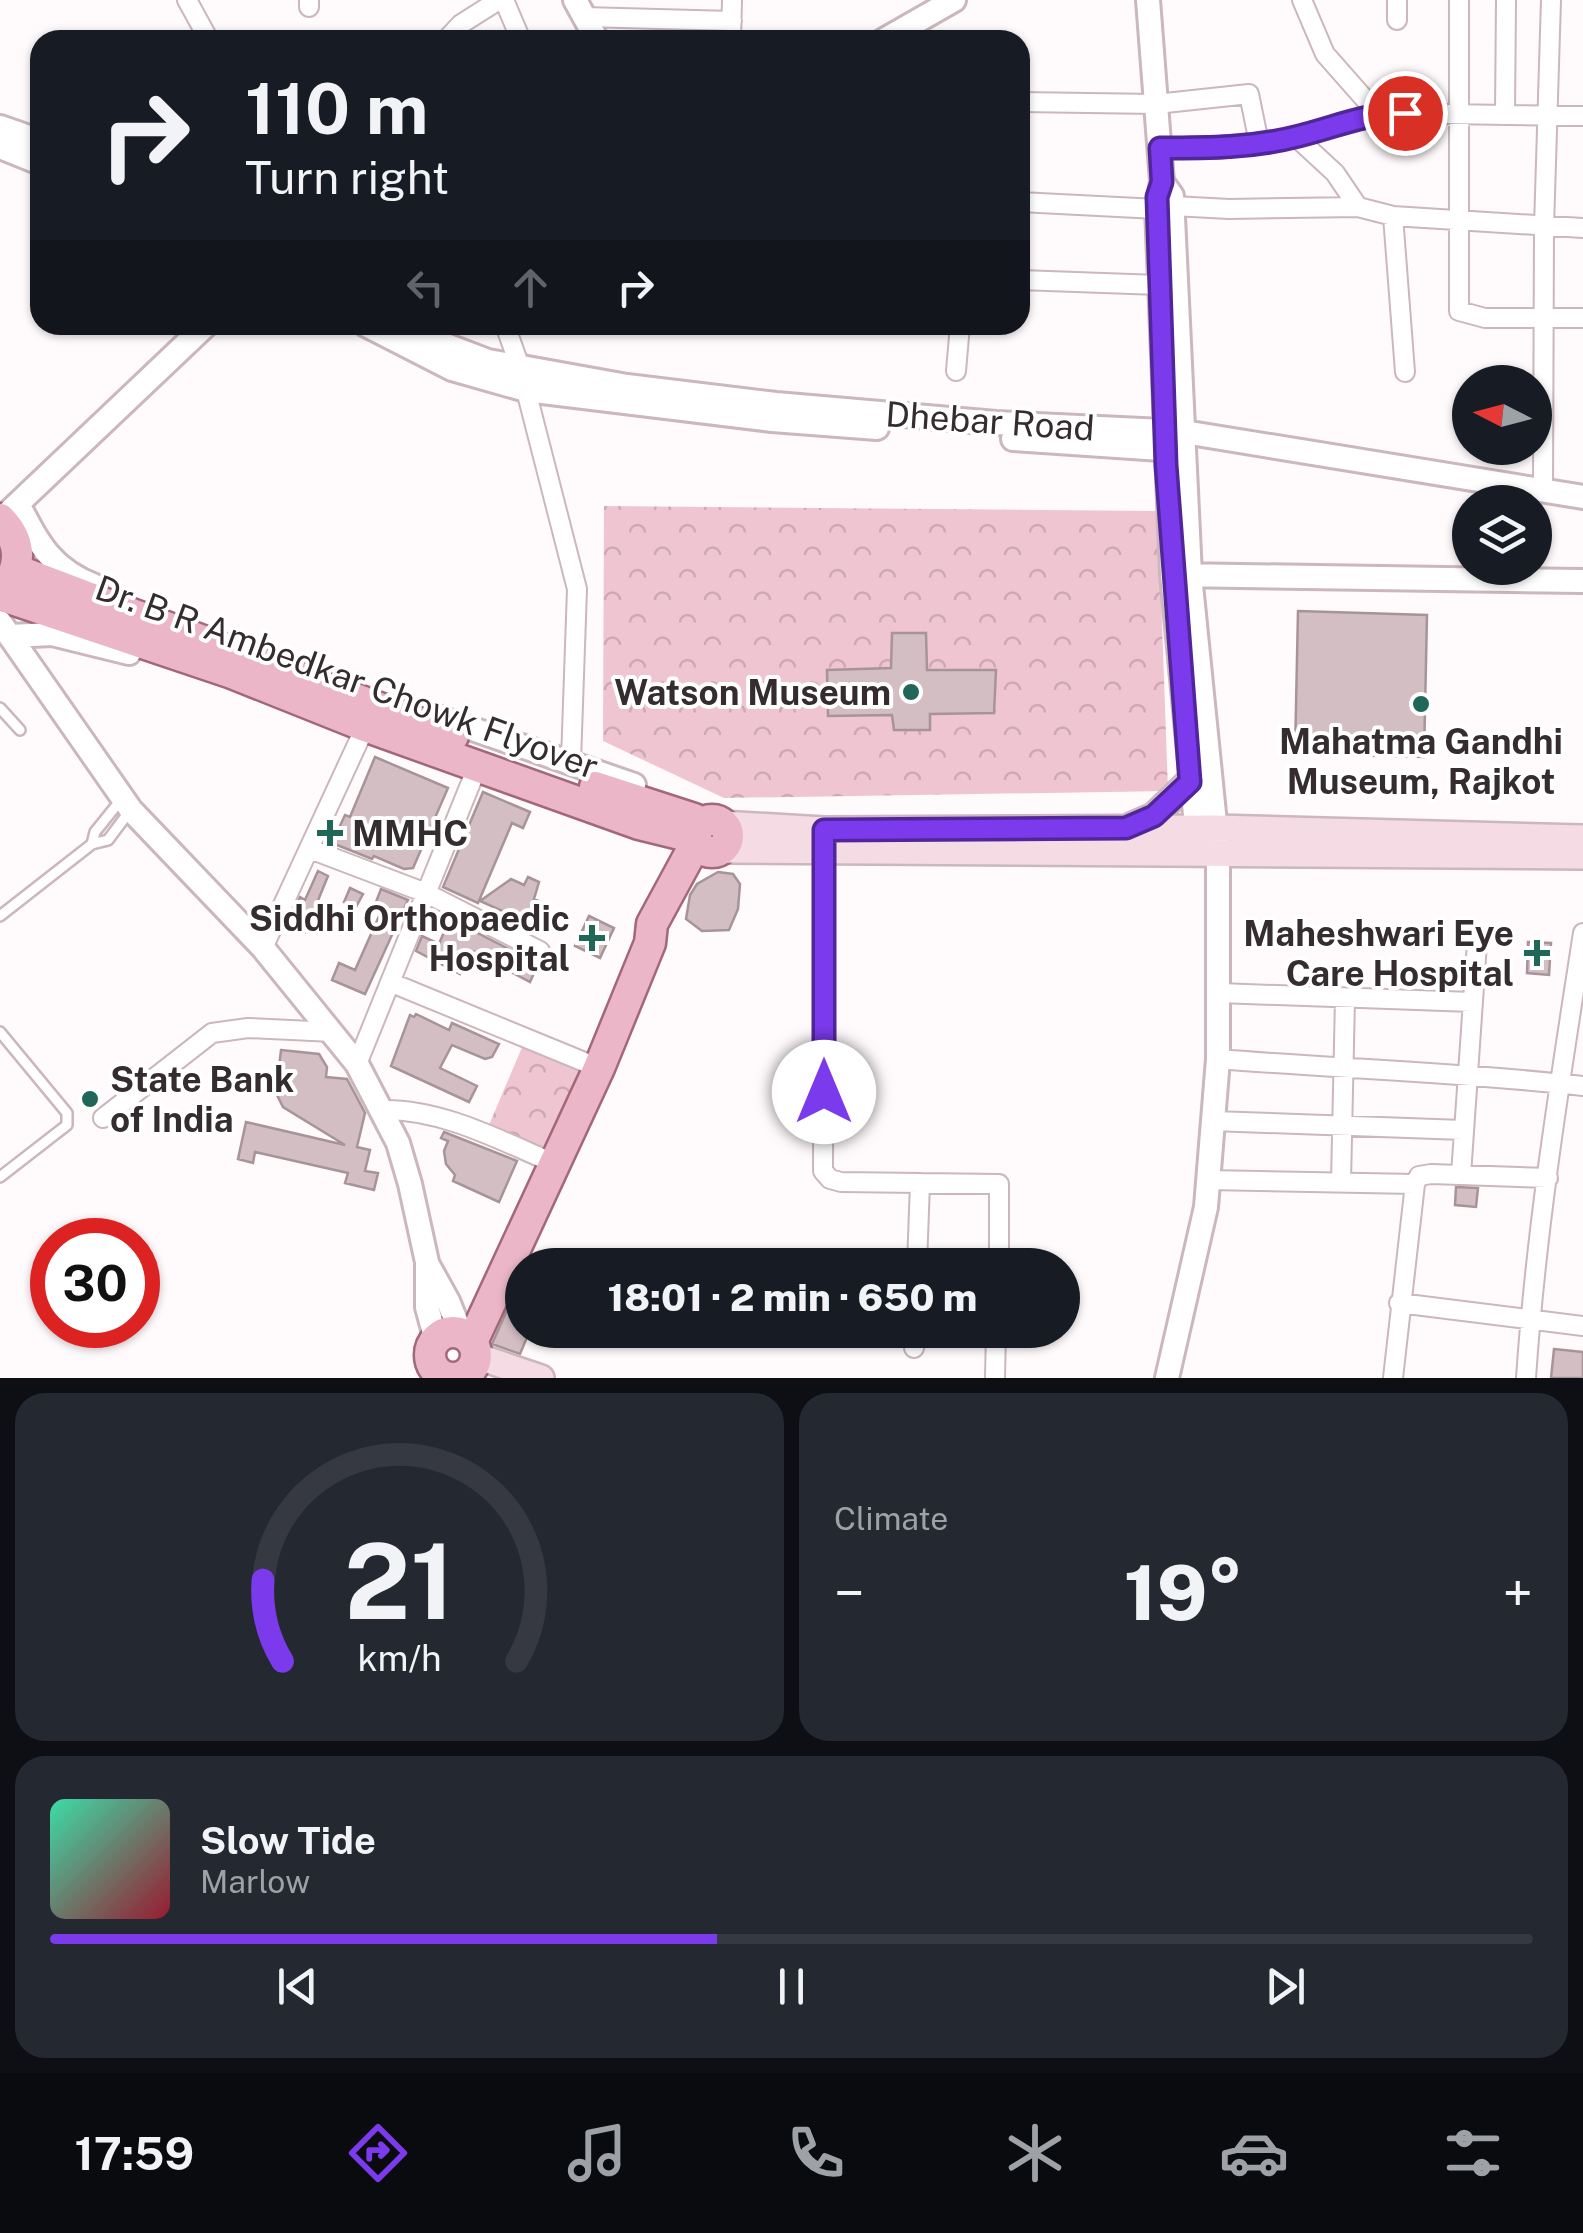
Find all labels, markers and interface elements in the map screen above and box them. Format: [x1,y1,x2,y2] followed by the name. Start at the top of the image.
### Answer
[245,67,429,150] text: 110 m
[80,70,210,200] icon: right
[1363,71,1448,156] pin
[1378,86,1433,141] icon: arrive
[245,151,449,204] text: Turn right
[398,260,453,315] icon: left
[503,260,558,315] icon: ahead
[608,260,663,315] icon: right
[1452,365,1552,465] north arrow
[1452,365,1552,585] map controls
[884,393,1096,449] street label: Dhebar Road
[1452,485,1552,585] button: layers
[90,567,604,787] street label: Dr. B R Ambedkar Chowk Flyover
[614,672,891,713] place label: Watson Museum
[900,681,922,703] marker: Watson Museum
[1410,693,1432,715] marker: Mahatma Gandhi Museum, Rajkot
[1279,721,1563,802] place label: Mahatma Gandhi Museum, Rajkot
[352,813,468,854] place label: MMHC
[317,820,343,846] marker: MMHC
[249,898,570,979] place label: Siddhi Orthopaedic Hospital
[1243,913,1514,994] place label: Maheshwari Eye Care Hospital
[579,925,605,951] marker: Siddhi Orthopaedic Hospital
[1524,940,1550,966] marker: Maheshwari Eye Care Hospital
[772,1040,876,1144] position arrow
[110,1059,294,1140] place label: State Bank of India
[79,1088,101,1110] marker: State Bank of India
[30,1218,160,1348] speed limit sign: 30
[608,1275,977,1320] text: 18:01 · 2 min · 650 m
[834,1500,948,1537] text: Climate
[344,1520,455,1642] text: 21
[1124,1549,1243,1637] text: 19°
[834,1561,865,1625] text: −
[1503,1561,1533,1625] text: +
[357,1637,442,1679] text: km/h
[200,1818,376,1863] text: Slow Tide
[200,1863,310,1900] text: Marlow
[270,1959,325,2014] icon: previous
[764,1959,819,2014] icon: pause
[1258,1959,1313,2014] icon: next
[343,2118,413,2188] icon: directions
[562,2118,632,2188] icon: music
[781,2118,851,2188] icon: phone
[1000,2118,1070,2188] icon: climate
[1219,2118,1289,2188] icon: car
[1438,2118,1508,2188] icon: filters
[75,2127,194,2180] text: 17:59

